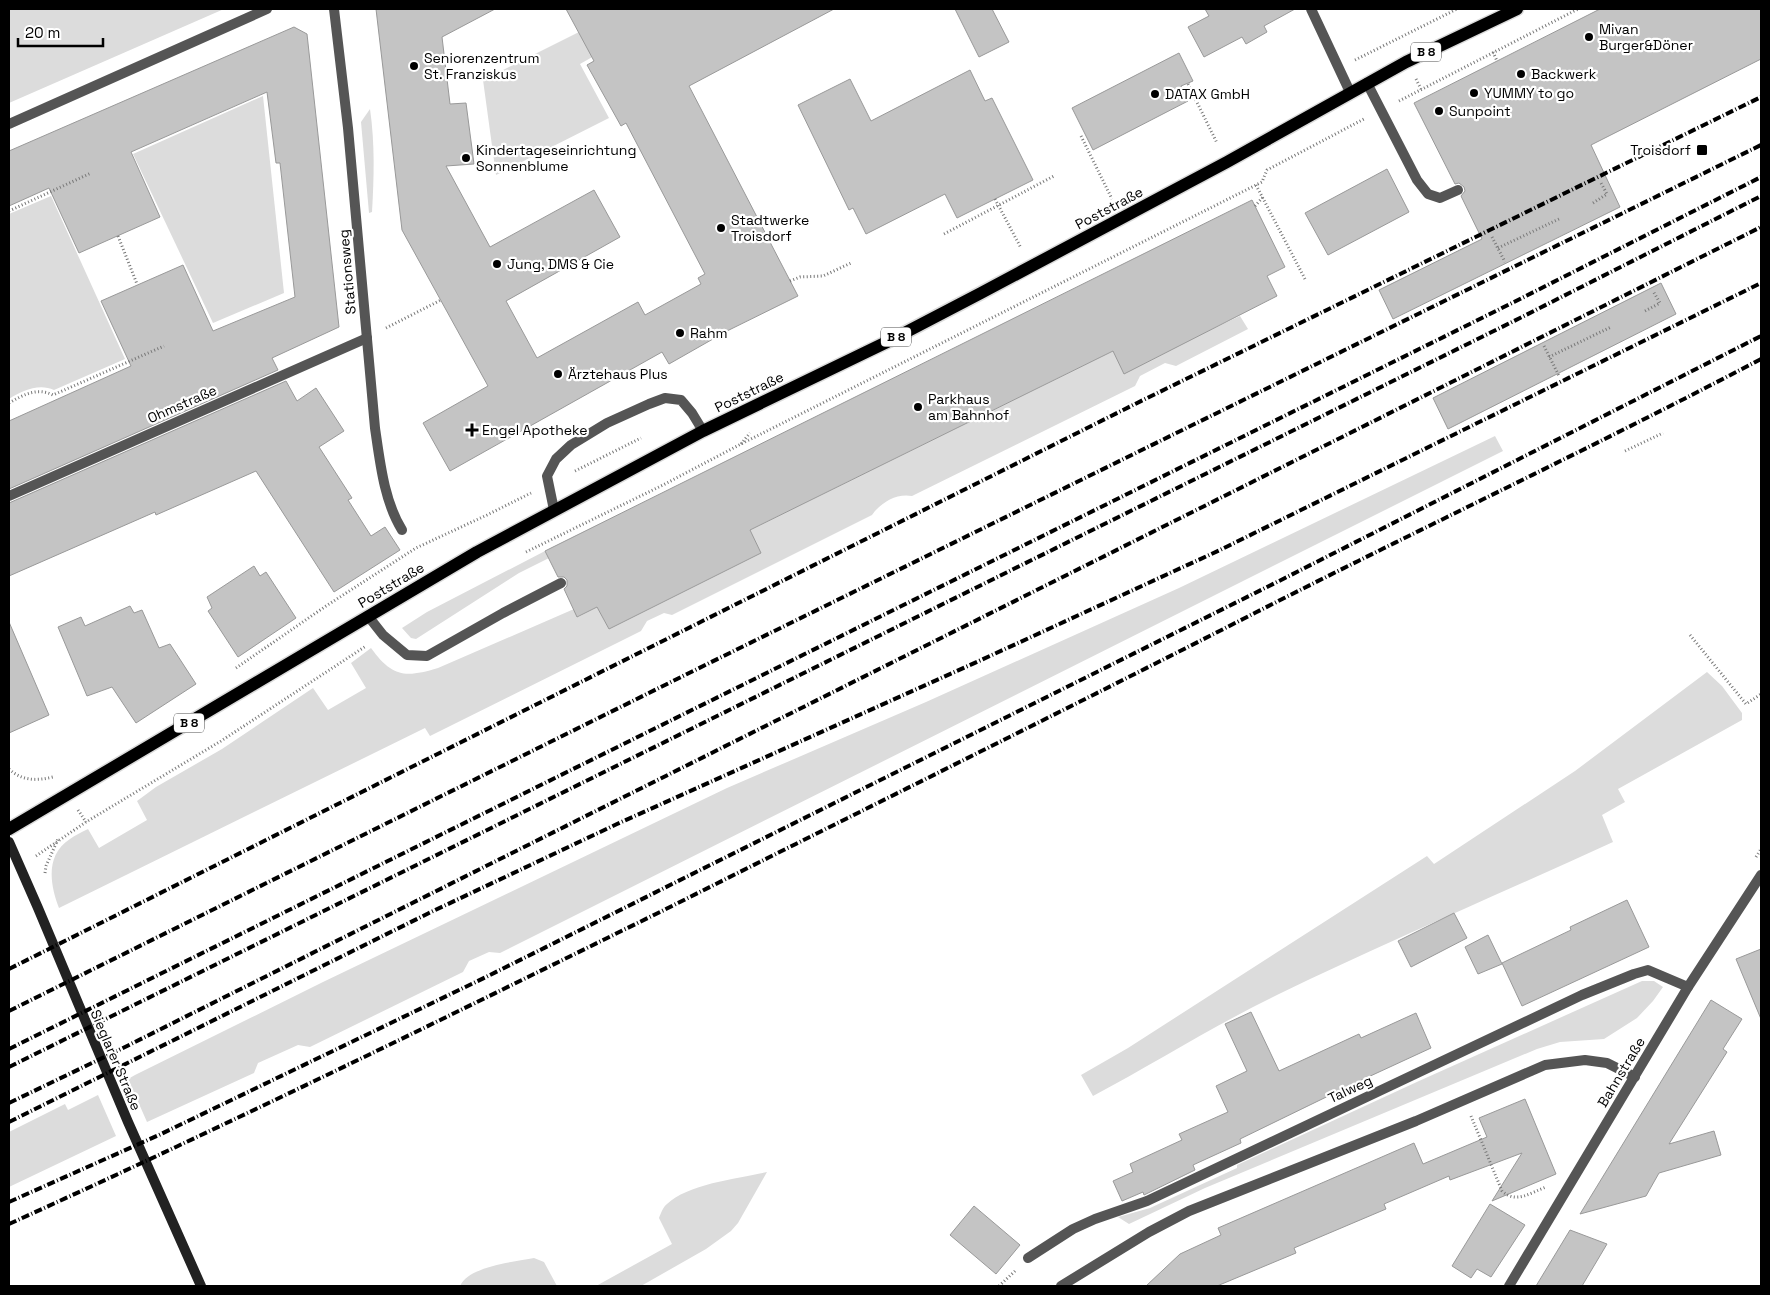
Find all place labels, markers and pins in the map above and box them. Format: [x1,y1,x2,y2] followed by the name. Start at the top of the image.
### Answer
[1599,20,1693,54] place label: Mivan Burger&Döner
[1583,31,1595,43] marker: Mivan Burger&Döner
[424,49,539,83] place label: Seniorenzentrum St. Franziskus
[408,60,420,72] marker: Seniorenzentrum St. Franziskus
[1531,65,1597,83] place label: Backwerk
[1515,68,1527,80] marker: Backwerk
[1484,84,1574,102] place label: YUMMY to go
[1165,85,1250,103] place label: DATAX GmbH
[1468,87,1480,99] marker: YUMMY to go
[1149,88,1161,100] marker: DATAX GmbH
[1449,102,1511,120] place label: Sunpoint
[1433,105,1445,117] marker: Sunpoint
[476,141,636,175] place label: Kindertageseinrichtung Sonnenblume
[1630,141,1691,159] place label: Troisdorf
[1695,143,1709,157] marker: Troisdorf
[460,152,472,164] marker: Kindertageseinrichtung Sonnenblume
[731,211,809,245] place label: Stadtwerke Troisdorf
[715,222,727,234] marker: Stadtwerke Troisdorf
[507,255,614,273] place label: Jung, DMS & Cie
[491,258,503,270] marker: Jung, DMS & Cie
[690,324,728,342] place label: Rahm
[674,327,686,339] marker: Rahm
[568,365,668,383] place label: Ärztehaus Plus
[552,368,564,380] marker: Ärztehaus Plus
[928,390,1009,424] place label: Parkhaus am Bahnhof
[912,401,924,413] marker: Parkhaus am Bahnhof
[482,421,588,439] place label: Engel Apotheke
[466,424,478,436] marker: Engel Apotheke

